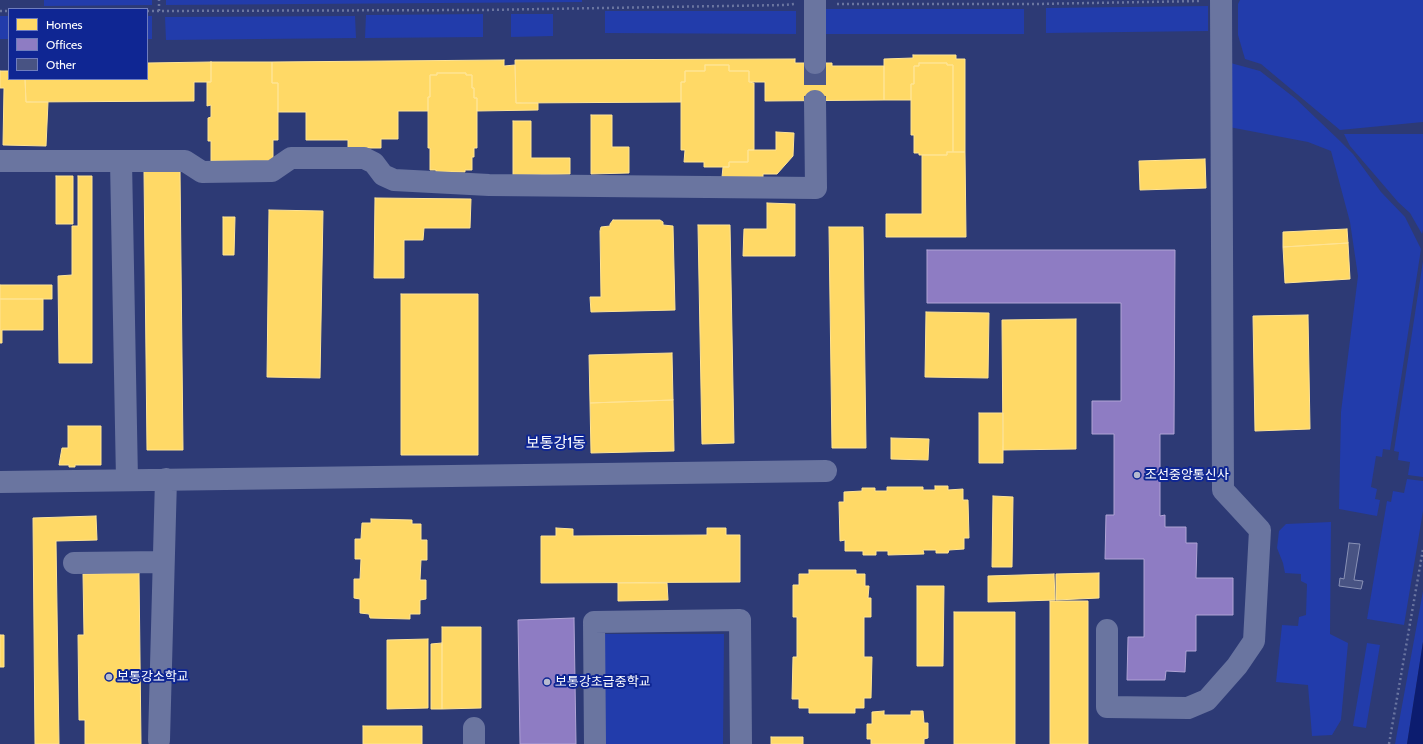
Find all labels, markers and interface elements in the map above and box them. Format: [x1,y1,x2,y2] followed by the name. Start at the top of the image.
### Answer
[8,8,148,80] legend
[46,17,83,32] text: Homes
[46,37,82,52] text: Offices
[46,57,76,72] text: Other
[526,435,586,453] district label: 보통강1동
[1145,467,1229,483] place label: 조선중앙통신사
[1132,470,1142,480] marker: 조선중앙통신사
[117,669,189,685] place label: 보통강소학교
[104,672,114,682] marker: 보통강소학교
[555,674,651,690] place label: 보통강초급중학교
[542,677,552,687] marker: 보통강초급중학교

